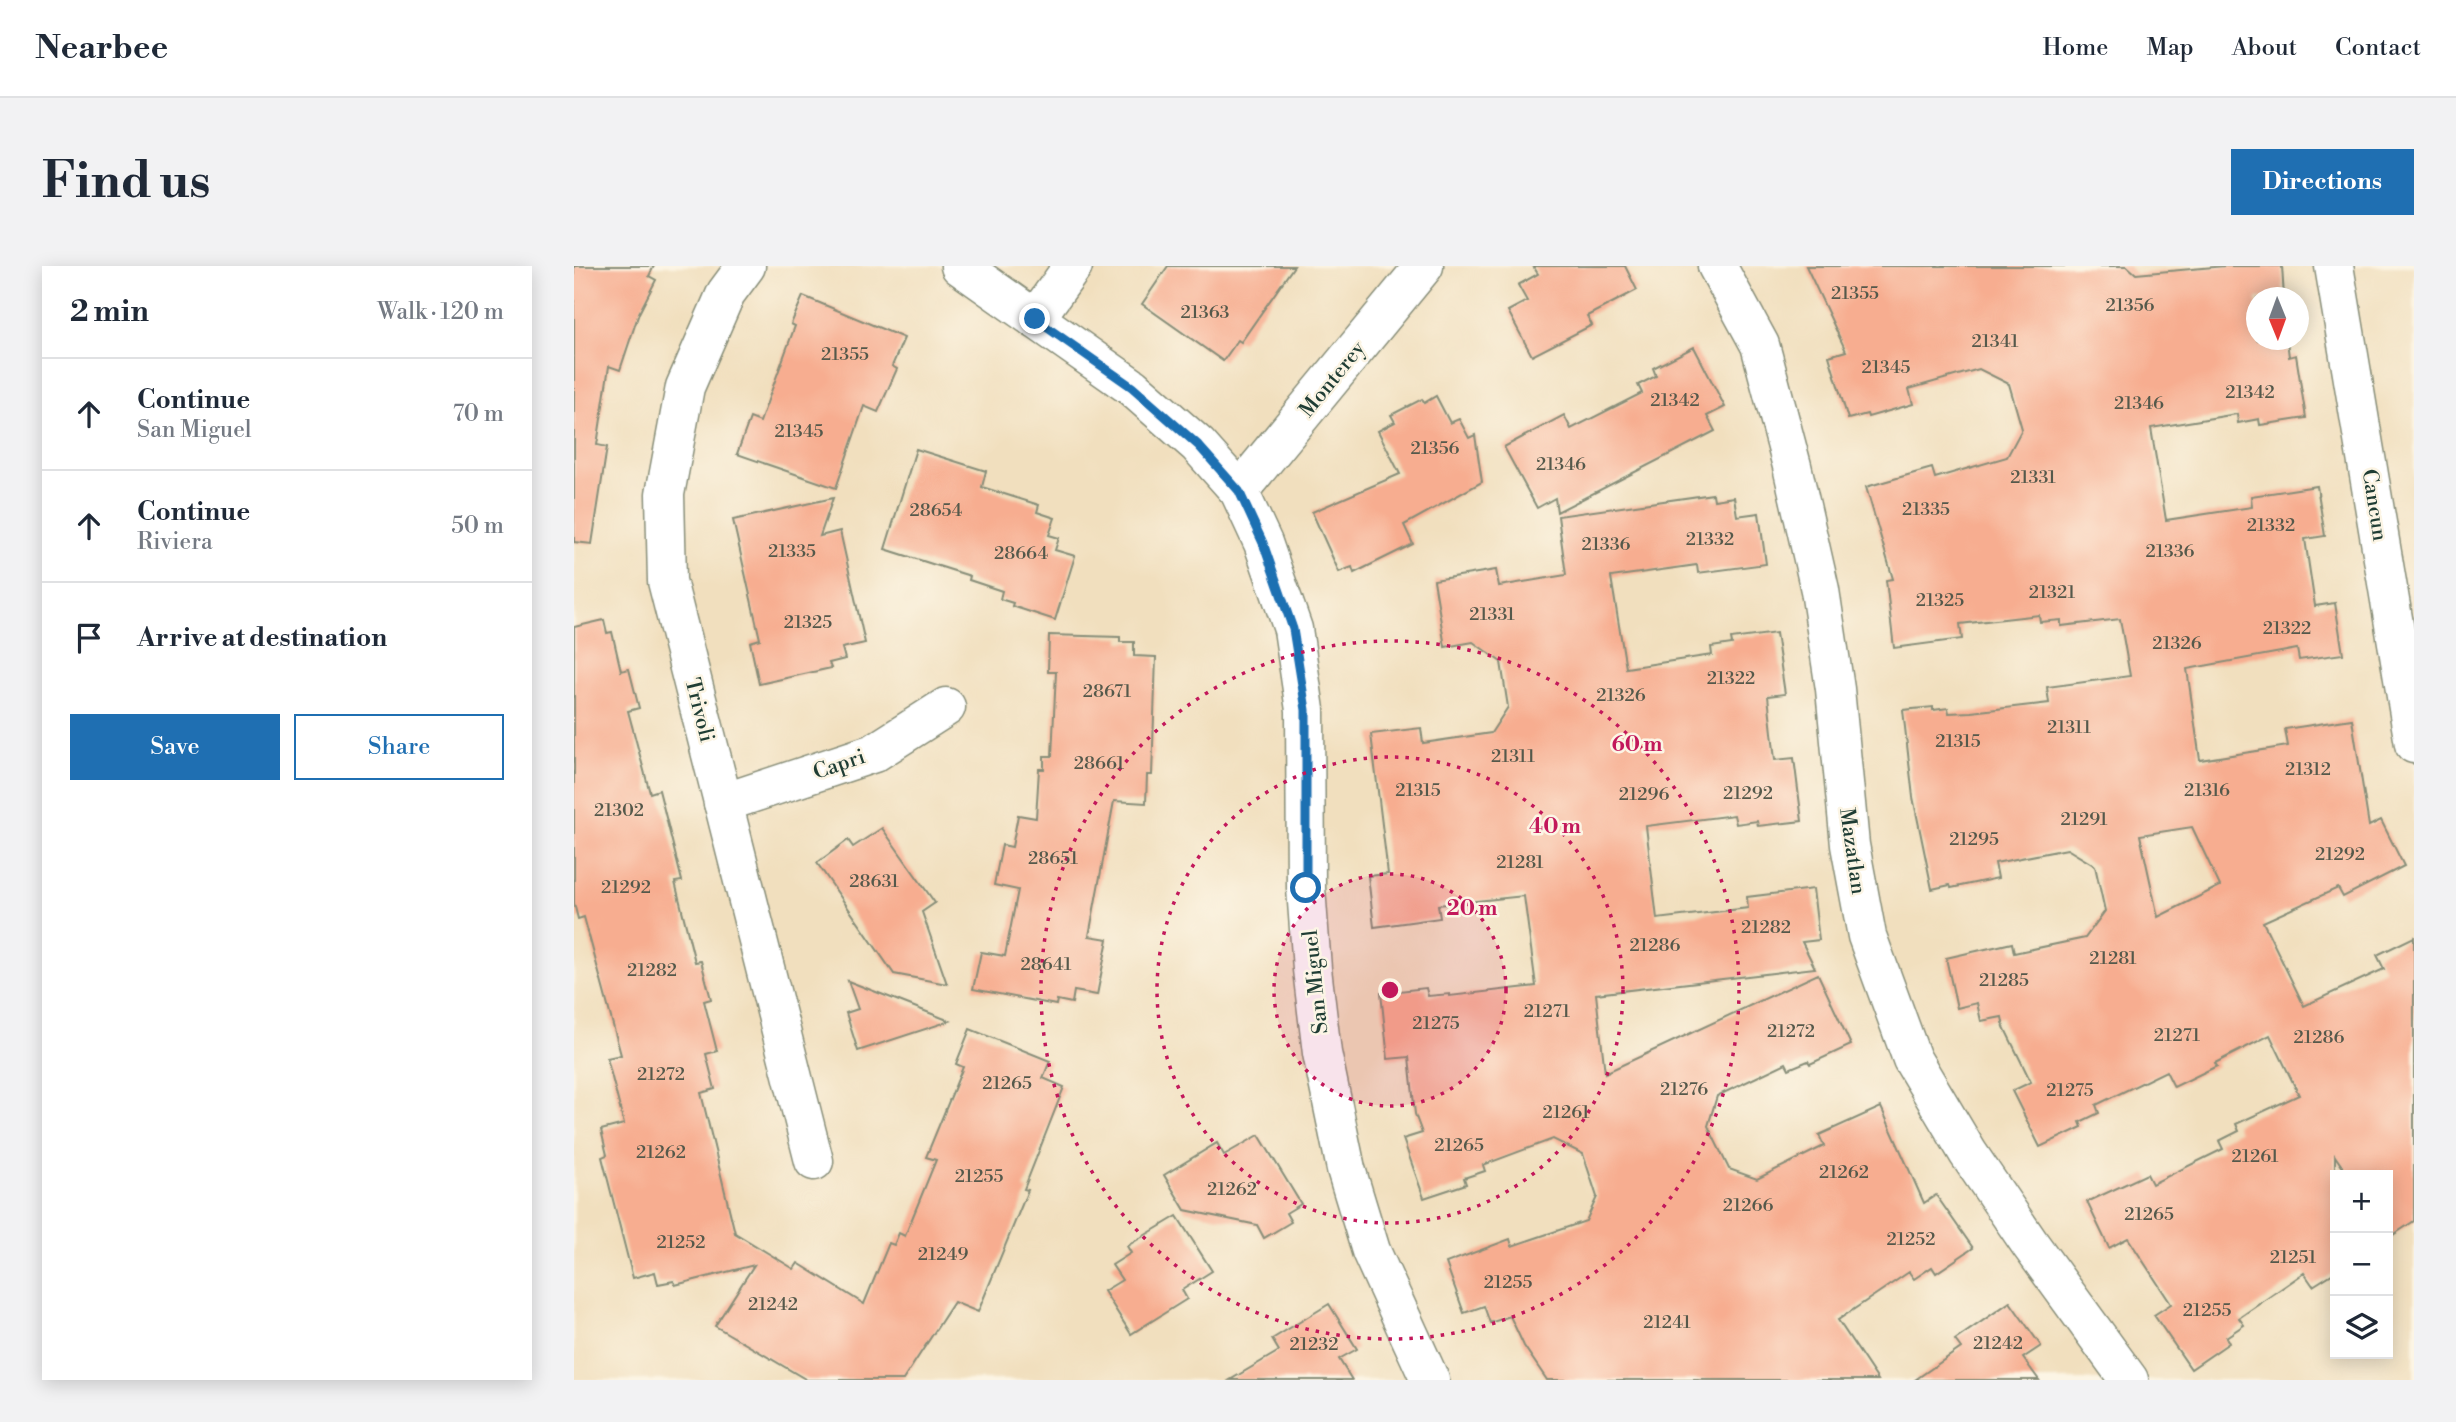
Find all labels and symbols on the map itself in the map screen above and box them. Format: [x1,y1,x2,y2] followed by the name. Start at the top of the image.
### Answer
[1831,282,1879,305] house number: 21355
[2246,287,2309,350] north arrow
[2106,294,2155,317] house number: 21356
[1180,301,1230,324] house number: 21363
[1019,303,1050,334] route end
[1972,330,2019,353] house number: 21341
[1294,336,1372,423] street label: Monterey
[821,343,869,366] house number: 21355
[1861,356,1911,379] house number: 21345
[2225,381,2275,404] house number: 21342
[1650,389,1700,412] house number: 21342
[2114,392,2164,415] house number: 21346
[774,420,824,443] house number: 21345
[1411,437,1460,460] house number: 21356
[1536,453,1586,476] house number: 21346
[2010,466,2056,489] house number: 21331
[2355,467,2393,544] street label: Cancun
[1902,498,1950,521] house number: 21335
[909,499,963,522] house number: 28654
[2247,514,2295,537] house number: 21332
[1686,528,1734,551] house number: 21332
[1581,533,1631,556] house number: 21336
[768,540,816,563] house number: 21335
[2145,540,2195,563] house number: 21336
[994,542,1048,565] house number: 28664
[2029,581,2075,604] house number: 21321
[1916,589,1964,612] house number: 21325
[1469,603,1515,626] house number: 21331
[784,611,832,634] house number: 21325
[2263,617,2311,640] house number: 21322
[2152,632,2202,655] house number: 21326
[1707,667,1755,690] house number: 21322
[679,675,720,745] street label: Trivoli
[1083,680,1132,703] house number: 28671
[1596,684,1646,707] house number: 21326
[2047,716,2091,739] house number: 21311
[1935,730,1981,753] house number: 21315
[1612,732,1662,758] text: 60 m
[810,744,869,786] street label: Capri
[1491,745,1535,768] house number: 21311
[1074,752,1124,775] house number: 28661
[2285,758,2331,781] house number: 21312
[1395,779,1441,802] house number: 21315
[2184,779,2230,802] house number: 21316
[1723,782,1773,805] house number: 21292
[1619,783,1669,806] house number: 21296
[594,799,644,822] house number: 21302
[1833,806,1871,896] street label: Mazatlan
[2061,808,2108,831] house number: 21291
[1529,814,1581,840] text: 40 m
[1949,828,1999,851] house number: 21295
[2315,843,2365,866] house number: 21292
[1028,847,1078,870] house number: 28651
[1496,851,1544,874] house number: 21281
[849,870,899,893] house number: 28631
[1290,872,1321,903] route start
[601,876,651,899] house number: 21292
[1447,896,1497,922] text: 20 m
[1741,916,1791,939] house number: 21282
[1298,928,1334,1035] street label: San Miguel
[1630,934,1680,957] house number: 21286
[2089,947,2137,970] house number: 21281
[1020,953,1072,976] house number: 28641
[627,959,677,982] house number: 21282
[1979,969,2029,992] house number: 21285
[1378,978,1402,1002] centre of rings
[1524,1000,1570,1023] house number: 21271
[1412,1012,1460,1035] house number: 21275
[1767,1020,1815,1043] house number: 21272
[2154,1024,2200,1047] house number: 21271
[2294,1026,2344,1049] house number: 21286
[637,1063,685,1086] house number: 21272
[982,1072,1032,1095] house number: 21265
[1660,1078,1708,1101] house number: 21276
[2046,1079,2094,1102] house number: 21275
[1542,1101,1590,1124] house number: 21261
[1434,1134,1484,1157] house number: 21265
[636,1141,686,1164] house number: 21262
[2231,1145,2279,1168] house number: 21261
[1819,1161,1869,1184] house number: 21262
[955,1165,1003,1188] house number: 21255
[1207,1178,1257,1201] house number: 21262
[1723,1194,1773,1217] house number: 21266
[2124,1203,2174,1226] house number: 21265
[1886,1228,1936,1251] house number: 21252
[656,1231,706,1254] house number: 21252
[918,1243,968,1266] house number: 21249
[2270,1246,2317,1269] house number: 21251
[1484,1271,1532,1294] house number: 21255
[748,1293,798,1316] house number: 21242
[2183,1299,2231,1322] house number: 21255
[1643,1311,1691,1334] house number: 21241
[1973,1332,2023,1355] house number: 21242
[1289,1333,1339,1356] house number: 21232

